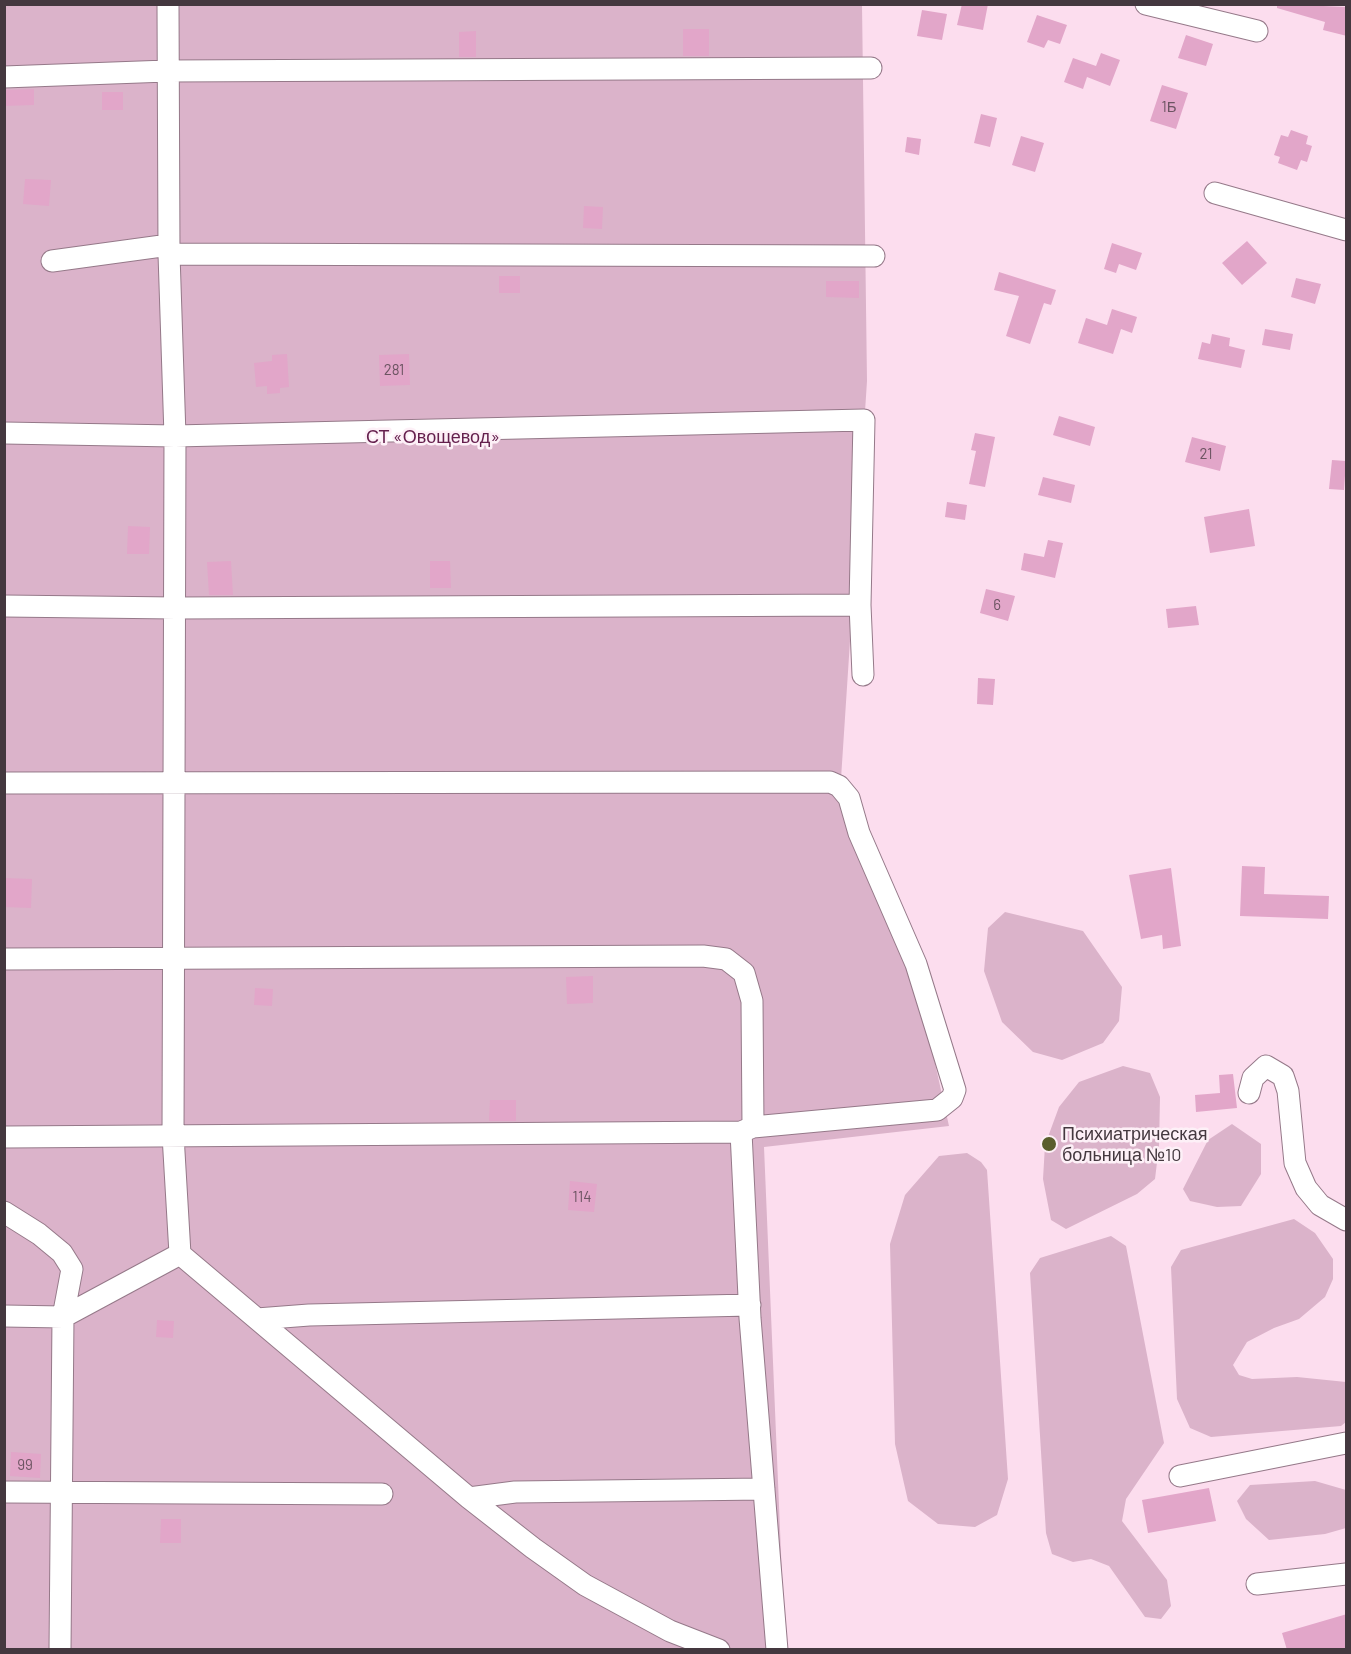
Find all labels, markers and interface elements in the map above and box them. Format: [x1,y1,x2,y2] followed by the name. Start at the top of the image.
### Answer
[1161,98,1177,116] house number: 1Б
[384,361,404,379] house number: 281
[366,426,500,448] park label: СТ «Овощевод»
[1199,445,1213,463] house number: 21
[993,596,1001,614] house number: 6
[1062,1123,1207,1166] place label: Психиатрическая больница №10
[1040,1135,1058,1153] marker: Психиатрическая больница №10
[573,1188,591,1206] house number: 114
[17,1456,33,1474] house number: 99

